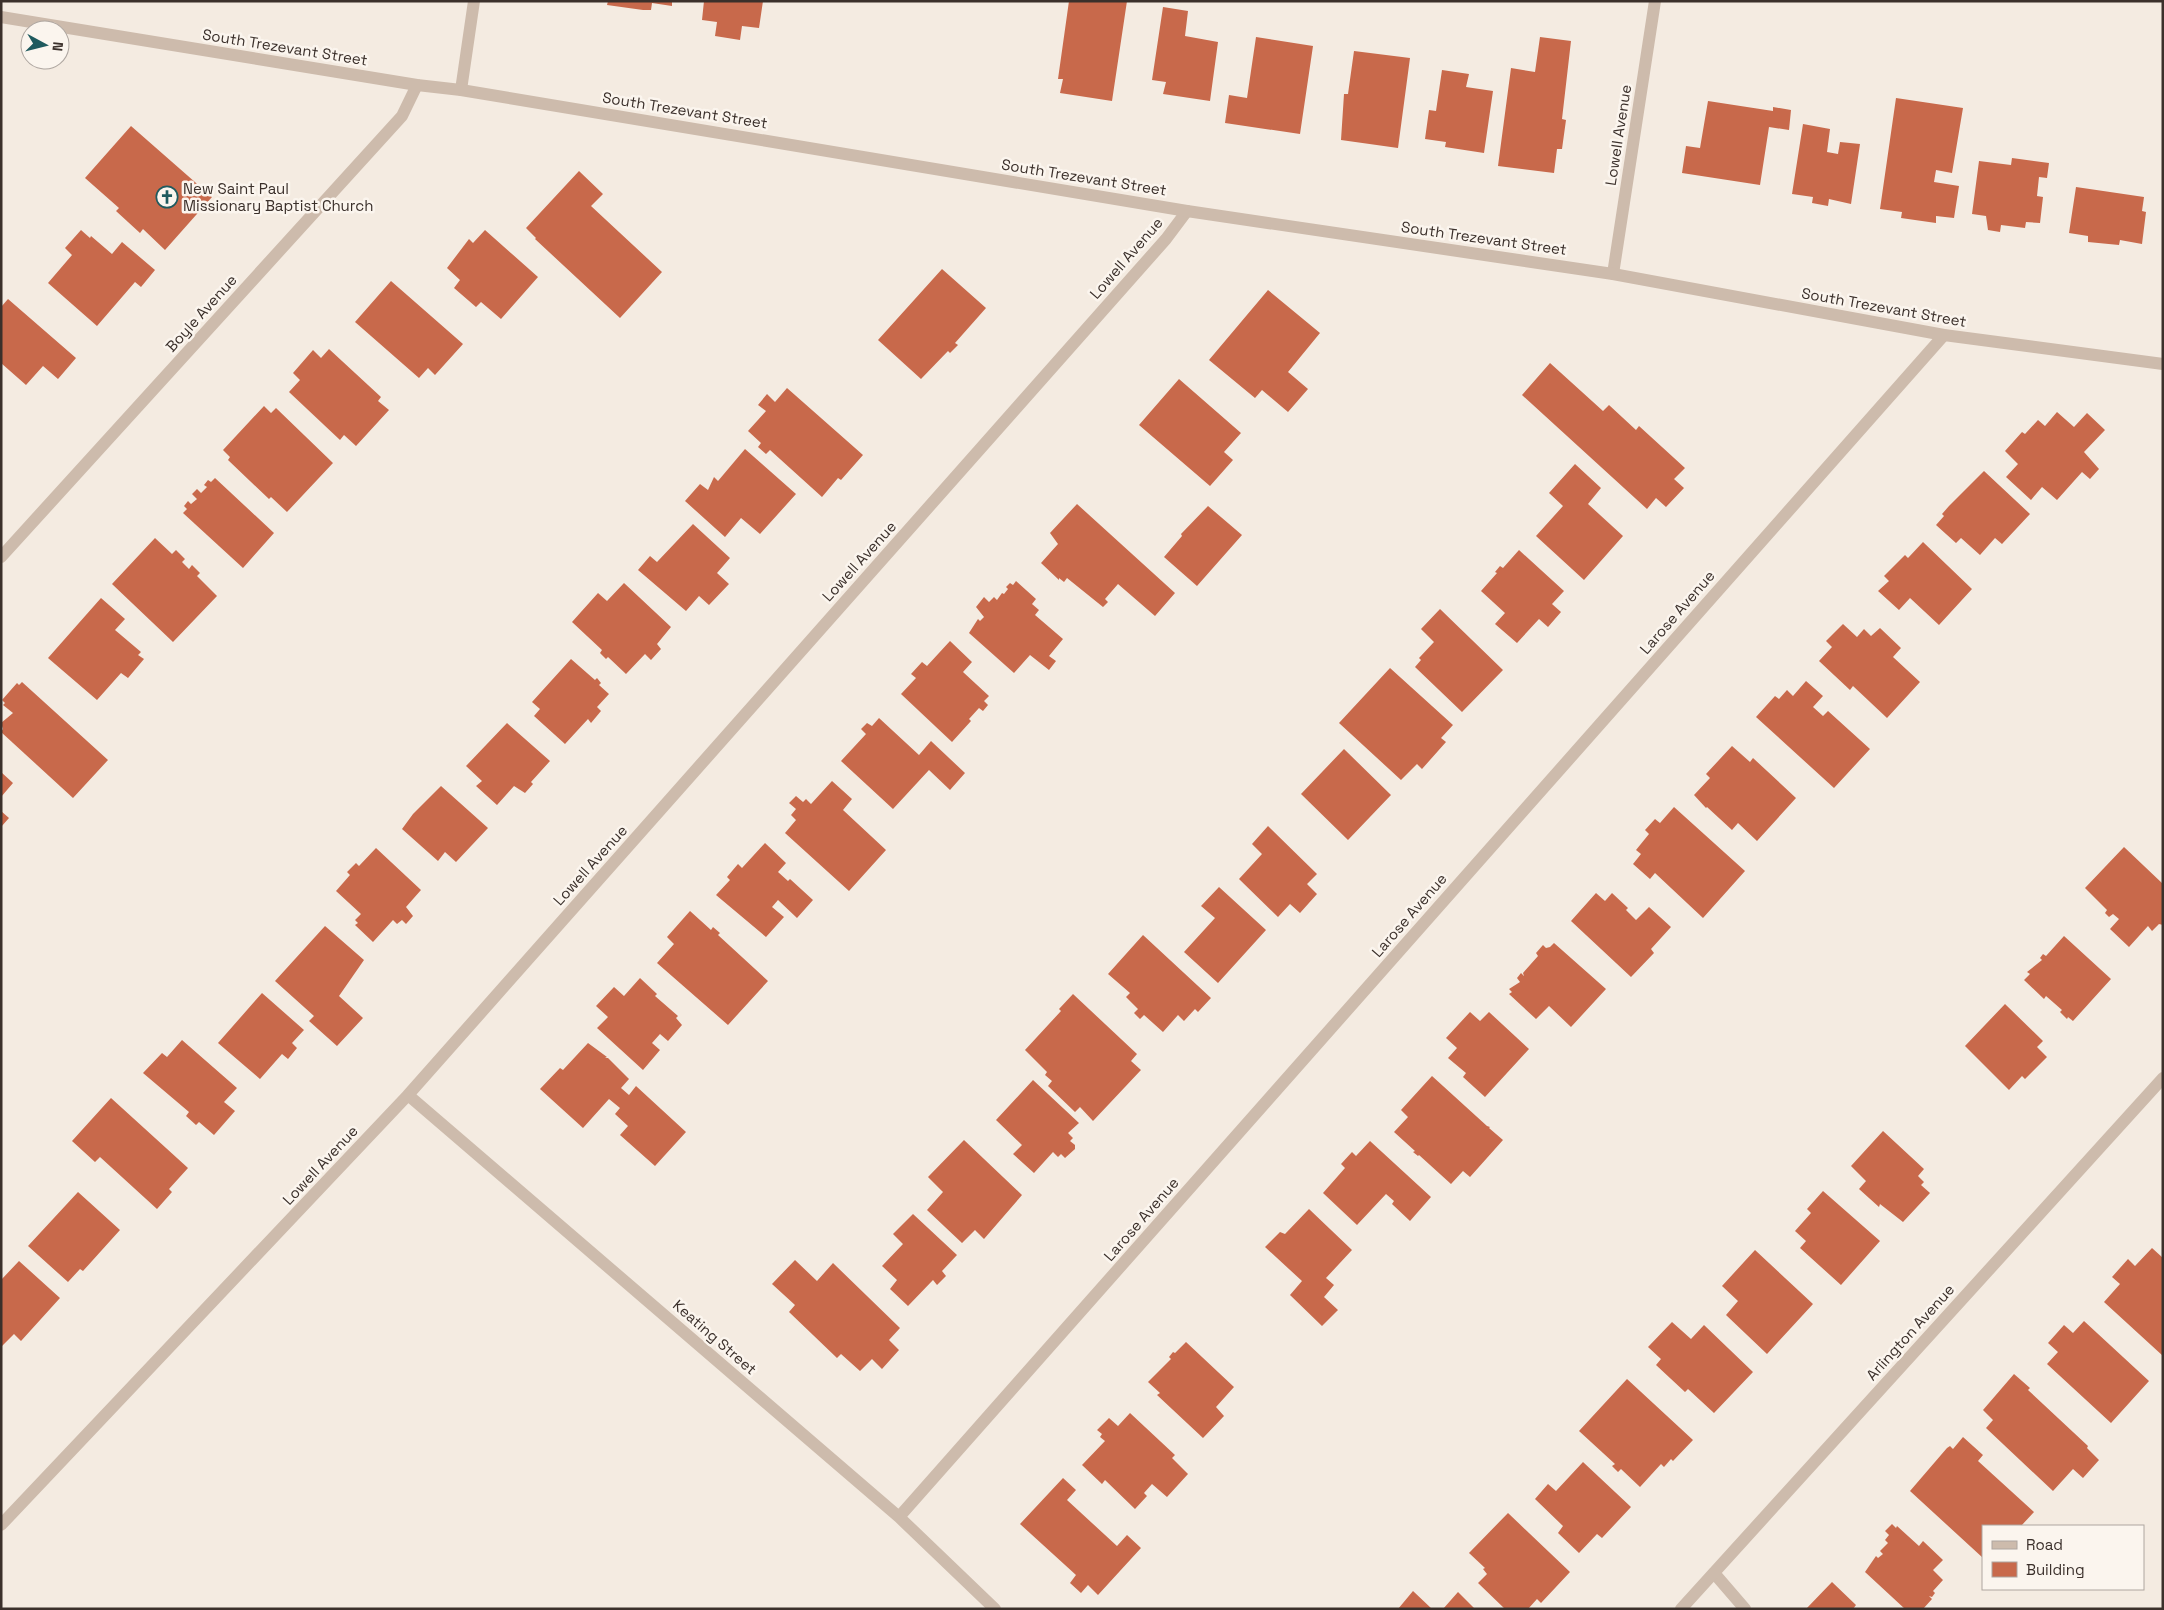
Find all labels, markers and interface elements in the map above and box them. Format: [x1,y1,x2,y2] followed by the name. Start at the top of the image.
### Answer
[20,20,70,70] north arrow
[201,25,369,69] street label: South Trezevant Street
[48,41,67,52] text: N
[1601,83,1635,187] street label: Lowell Avenue
[601,88,769,132] street label: South Trezevant Street
[1000,155,1168,199] street label: South Trezevant Street
[183,179,373,215] place label: New Saint Paul Missionary Baptist Church
[155,185,179,209] church icon: New Saint Paul Missionary Baptist Church
[1085,213,1167,303] street label: Lowell Avenue
[1400,217,1568,259] street label: South Trezevant Street
[161,270,241,356] street label: Boyle Avenue
[1800,283,1968,331] street label: South Trezevant Street
[818,517,900,605] street label: Lowell Avenue
[1635,566,1719,658] street label: Larose Avenue
[549,821,631,909] street label: Lowell Avenue
[1367,869,1451,961] street label: Larose Avenue
[278,1121,362,1209] street label: Lowell Avenue
[1099,1173,1183,1265] street label: Larose Avenue
[1862,1280,1958,1384] street label: Arlington Avenue
[669,1295,761,1379] street label: Keating Street
[1982,1525,2144,1590] legend
[2026,1535,2063,1554] text: Road
[2026,1560,2085,1579] text: Building

